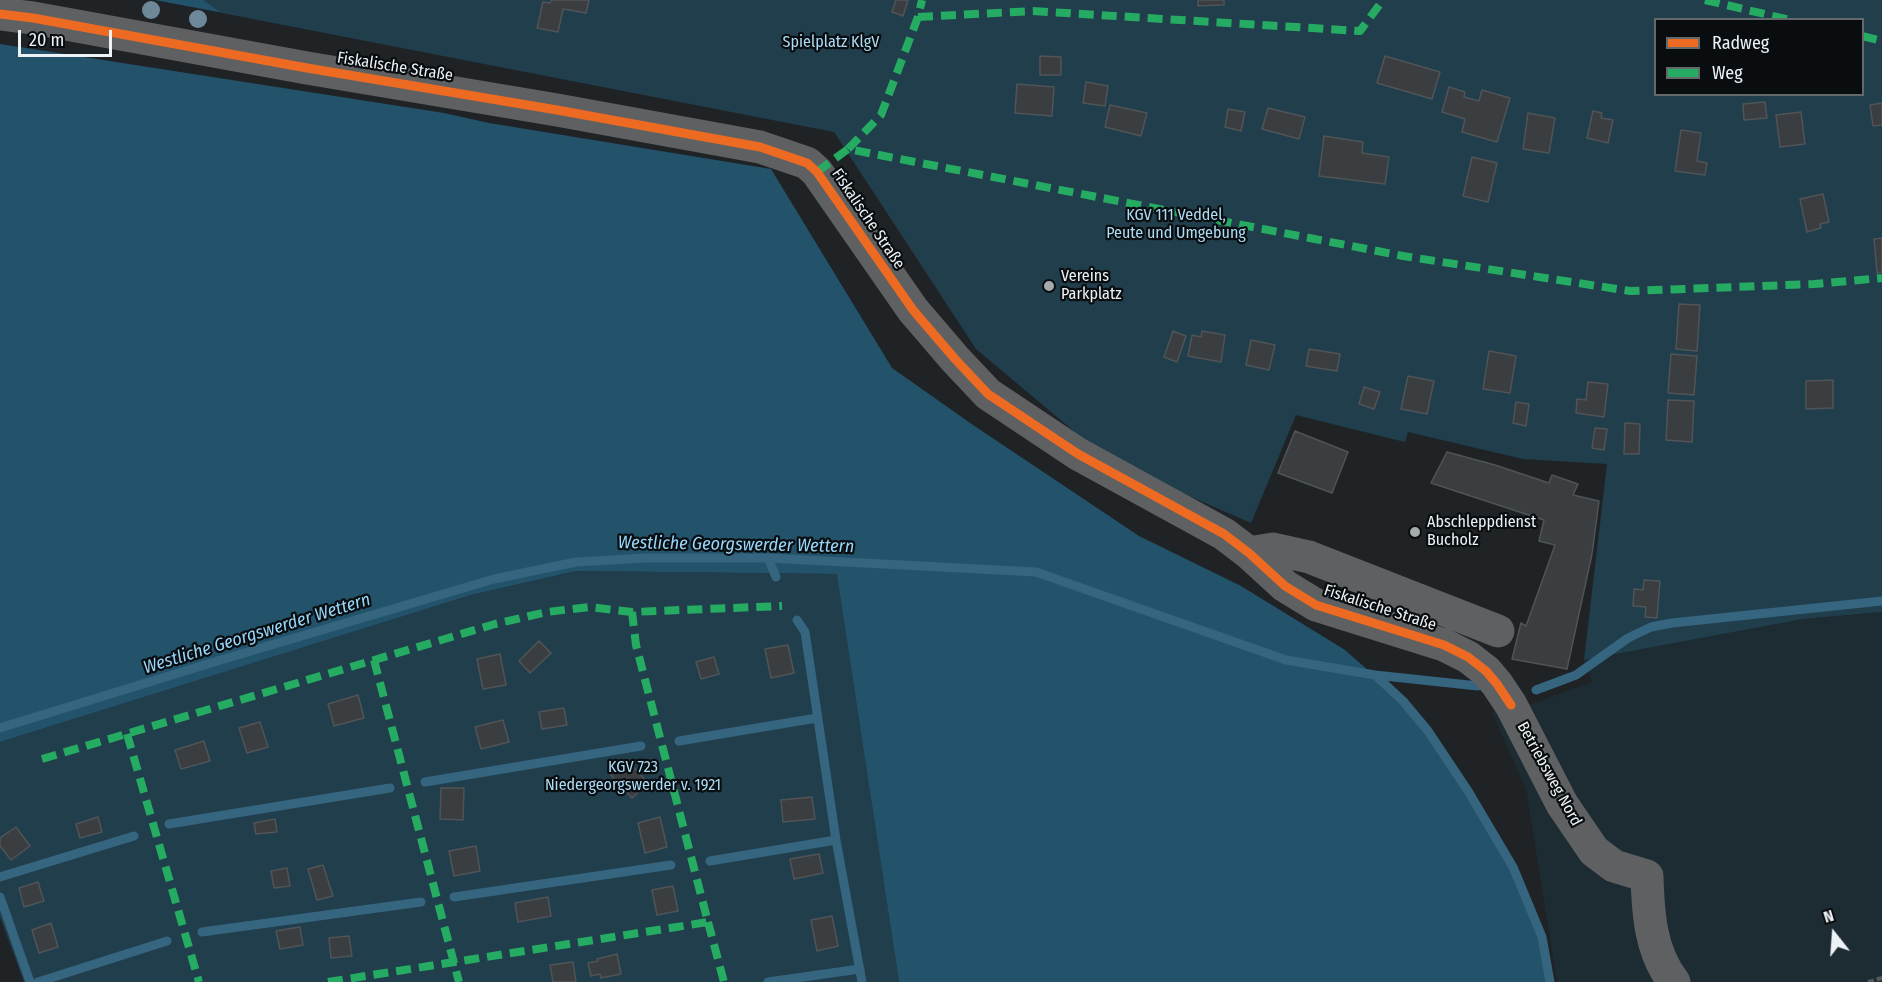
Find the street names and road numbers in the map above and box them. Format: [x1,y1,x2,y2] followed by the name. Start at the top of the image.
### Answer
[336,48,454,86] street label: Fiskalische Straße
[827,165,909,273] street label: Fiskalische Straße
[1321,581,1439,635] street label: Fiskalische Straße
[1512,719,1586,829] street label: Betriebsweg Nord

